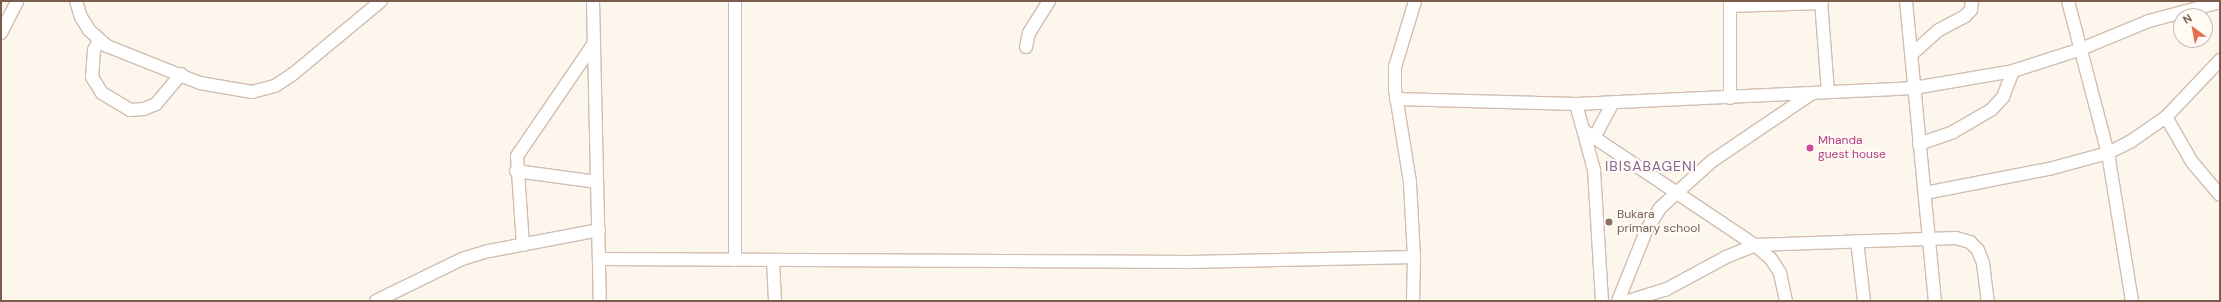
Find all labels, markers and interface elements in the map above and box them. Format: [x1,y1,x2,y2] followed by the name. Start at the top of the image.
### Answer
[2173,8,2213,48] north arrow
[2180,11,2194,27] text: N
[1818,134,1886,162] place label: Mhanda guest house
[1805,143,1815,153] marker: Mhanda guest house
[1605,158,1697,174] district label: IBISABAGENI
[1617,208,1700,236] place label: Bukara primary school
[1604,217,1614,227] marker: Bukara primary school

